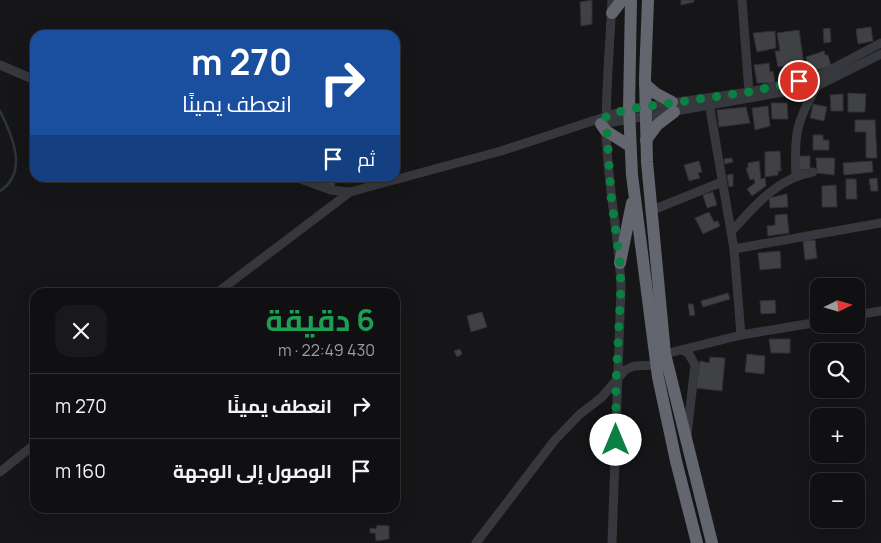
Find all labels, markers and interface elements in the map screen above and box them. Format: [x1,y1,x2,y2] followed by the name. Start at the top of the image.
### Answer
[191,38,292,86] text: 270 m
[310,50,375,115] icon: right
[778,60,820,102] pin
[785,67,813,95] icon: arrive
[182,89,292,119] text: انعطف يمينًا
[319,145,347,173] icon: arrive
[357,146,375,172] text: ثم
[810,278,865,332] north arrow
[810,278,865,528] map controls
[266,299,375,340] text: 6 دقيقة
[55,305,107,357] button: close
[278,339,375,361] text: 430 m · 22:49
[810,343,865,398] button: search
[347,392,375,420] icon: right
[55,393,107,419] text: 270 m
[227,393,332,419] text: انعطف يمينًا
[810,408,865,463] button: +
[589,413,641,465] position arrow
[347,457,375,485] icon: arrive
[55,458,106,484] text: 160 m
[173,458,332,484] text: الوصول إلى الوجهة
[810,473,865,528] button: −

